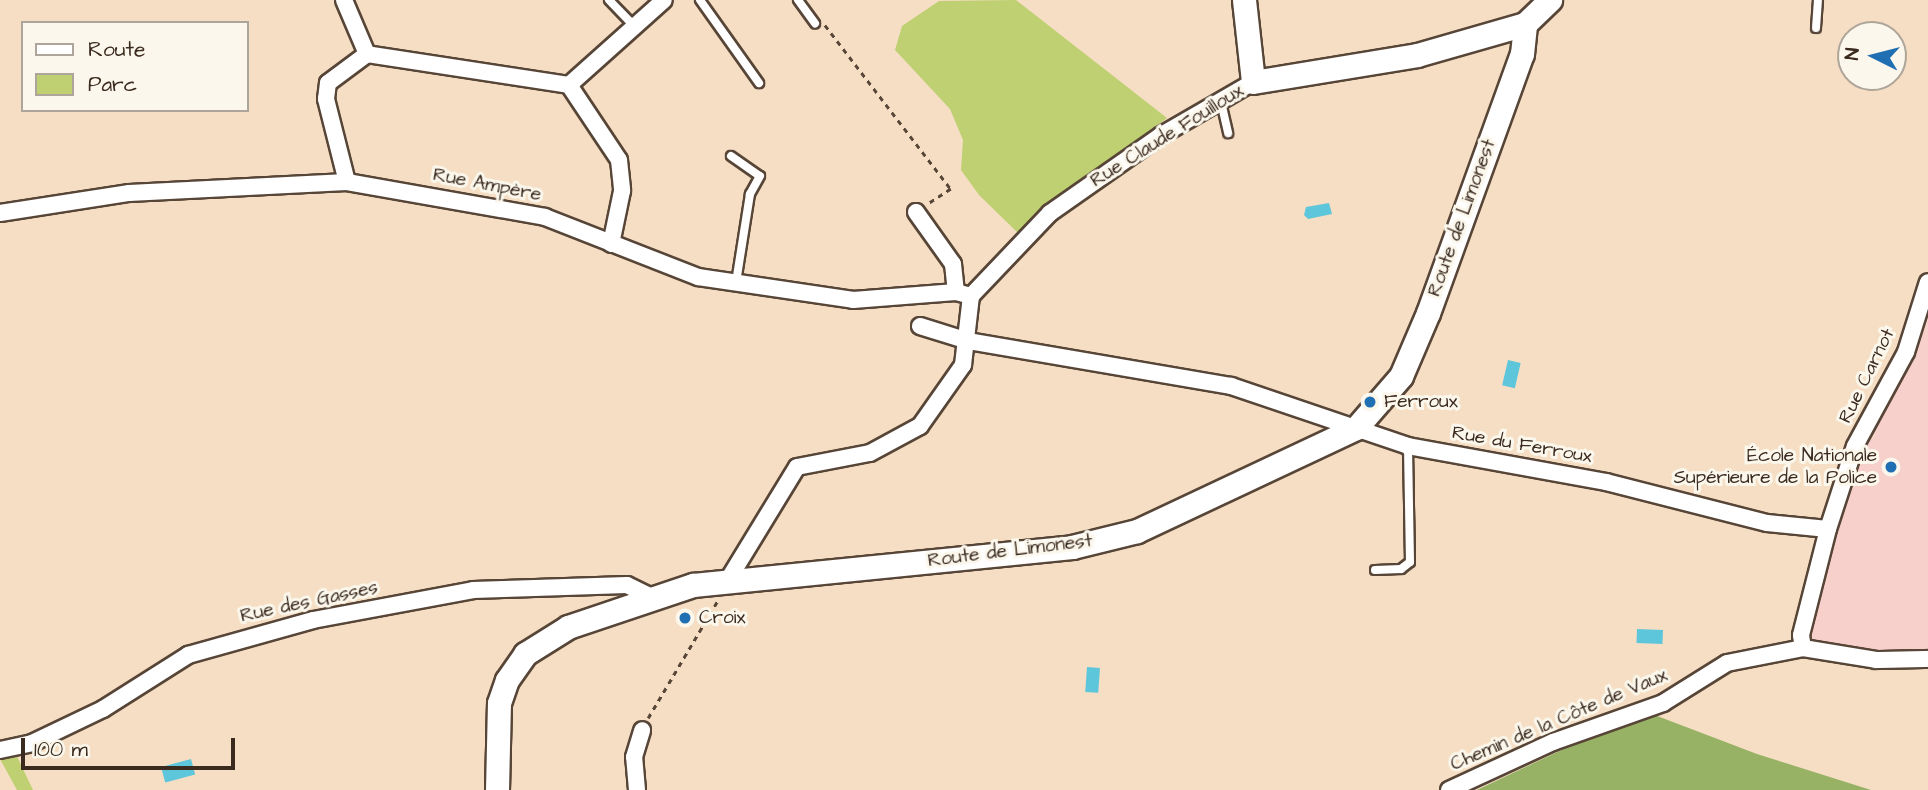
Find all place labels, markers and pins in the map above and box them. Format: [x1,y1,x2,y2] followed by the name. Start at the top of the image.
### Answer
[1384,391,1458,413] place label: Ferroux
[1362,394,1378,410] marker: Ferroux
[1674,445,1877,489] place label: École Nationale Supérieure de la Police
[1883,459,1899,475] marker: École Nationale Supérieure de la Police
[699,607,745,629] place label: Croix
[677,610,693,626] marker: Croix

